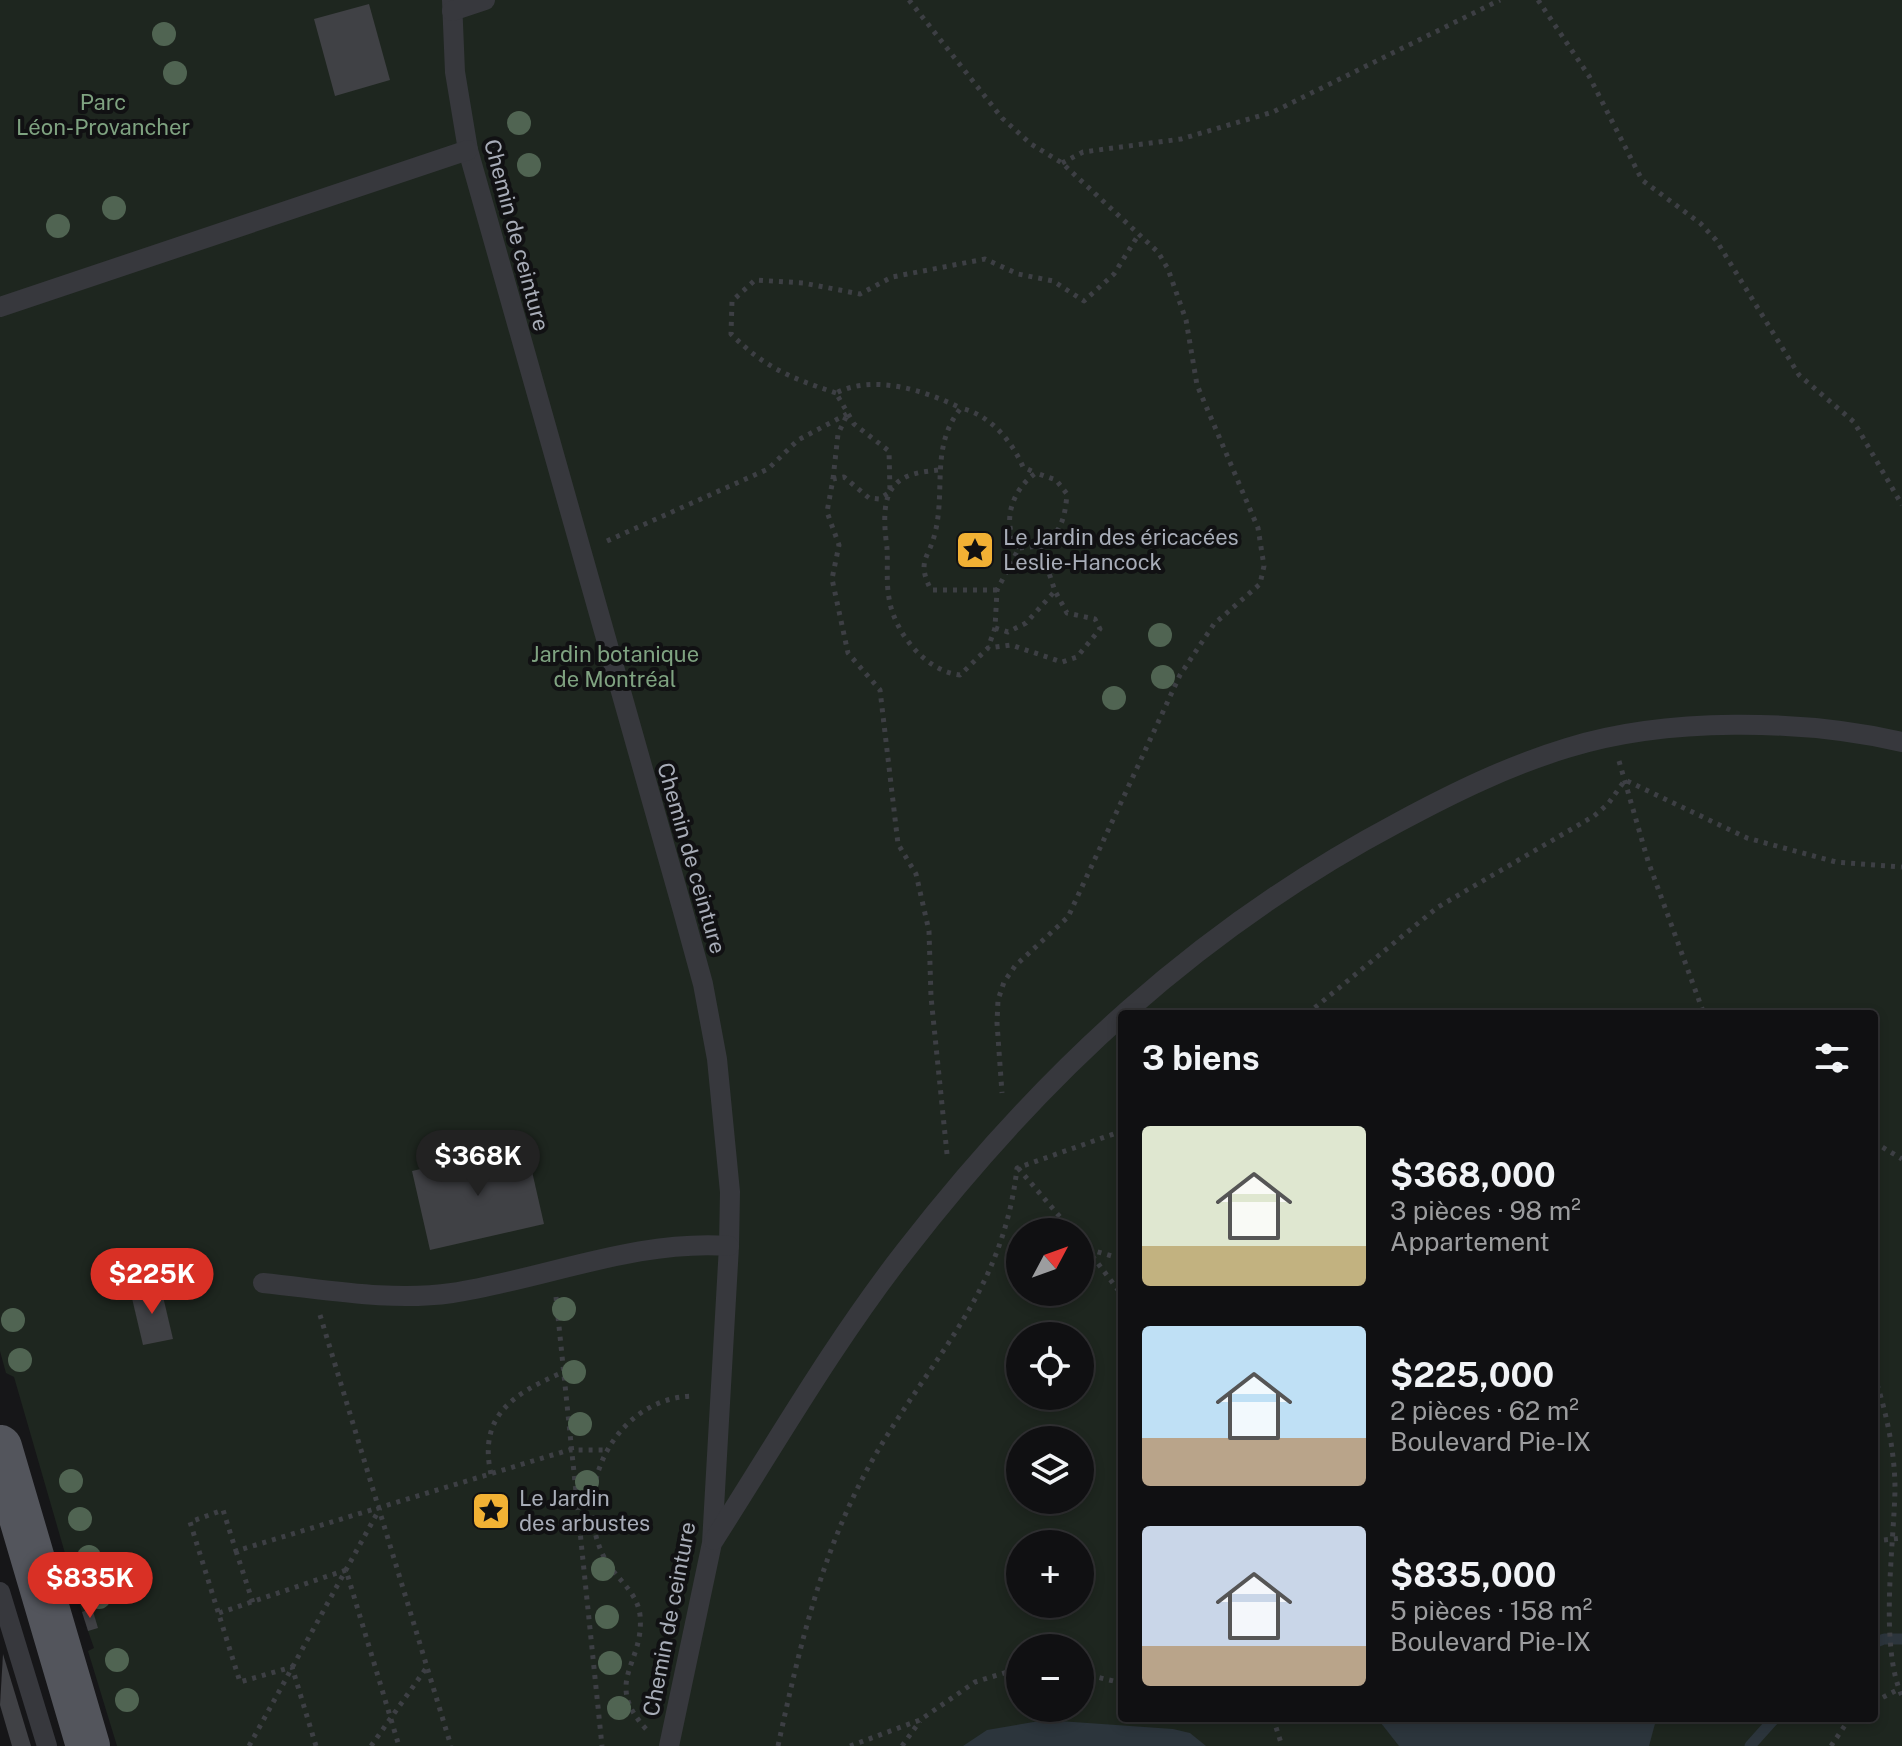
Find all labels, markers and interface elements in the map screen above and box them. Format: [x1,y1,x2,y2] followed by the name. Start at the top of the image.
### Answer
[16,89,190,140] park label: Parc Léon-Provancher
[479,136,555,334] street label: Chemin de ceinture
[1003,524,1239,575] place label: Le Jardin des éricacées Leslie-Hancock
[954,529,996,571] place icon: Le Jardin des éricacées Leslie-Hancock
[531,641,699,692] park label: Jardin botanique de Montréal
[652,759,732,957] street label: Chemin de ceinture
[1810,1036,1854,1080] icon: filters
[1142,1038,1260,1078] text: 3 biens
[422,1130,534,1198] pin: $368K
[434,1140,522,1171] text: $368K
[1390,1155,1556,1195] text: $368,000
[1206,1158,1302,1254] icon: home
[1390,1195,1581,1226] text: 3 pièces · 98 m²
[1006,1218,1094,1306] north arrow
[1006,1218,1094,1722] map controls
[1390,1226,1550,1257] text: Appartement
[96,1248,208,1316] pin: $225K
[109,1258,195,1289] text: $225K
[1006,1322,1094,1410] button: locate
[1390,1355,1554,1395] text: $225,000
[1206,1358,1302,1454] icon: home
[1390,1395,1579,1426] text: 2 pièces · 62 m²
[1006,1426,1094,1514] button: layers
[1390,1426,1591,1457] text: Boulevard Pie-IX
[519,1485,650,1536] place label: Le Jardin des arbustes
[470,1490,512,1532] place icon: Le Jardin des arbustes
[637,1520,701,1718] street label: Chemin de ceinture
[1006,1530,1094,1618] button: +
[34,1552,146,1620] pin: $835K
[1390,1555,1556,1595] text: $835,000
[1206,1558,1302,1654] icon: home
[46,1562,134,1593] text: $835K
[1390,1595,1592,1626] text: 5 pièces · 158 m²
[1390,1626,1591,1657] text: Boulevard Pie-IX
[1006,1634,1094,1722] button: −

